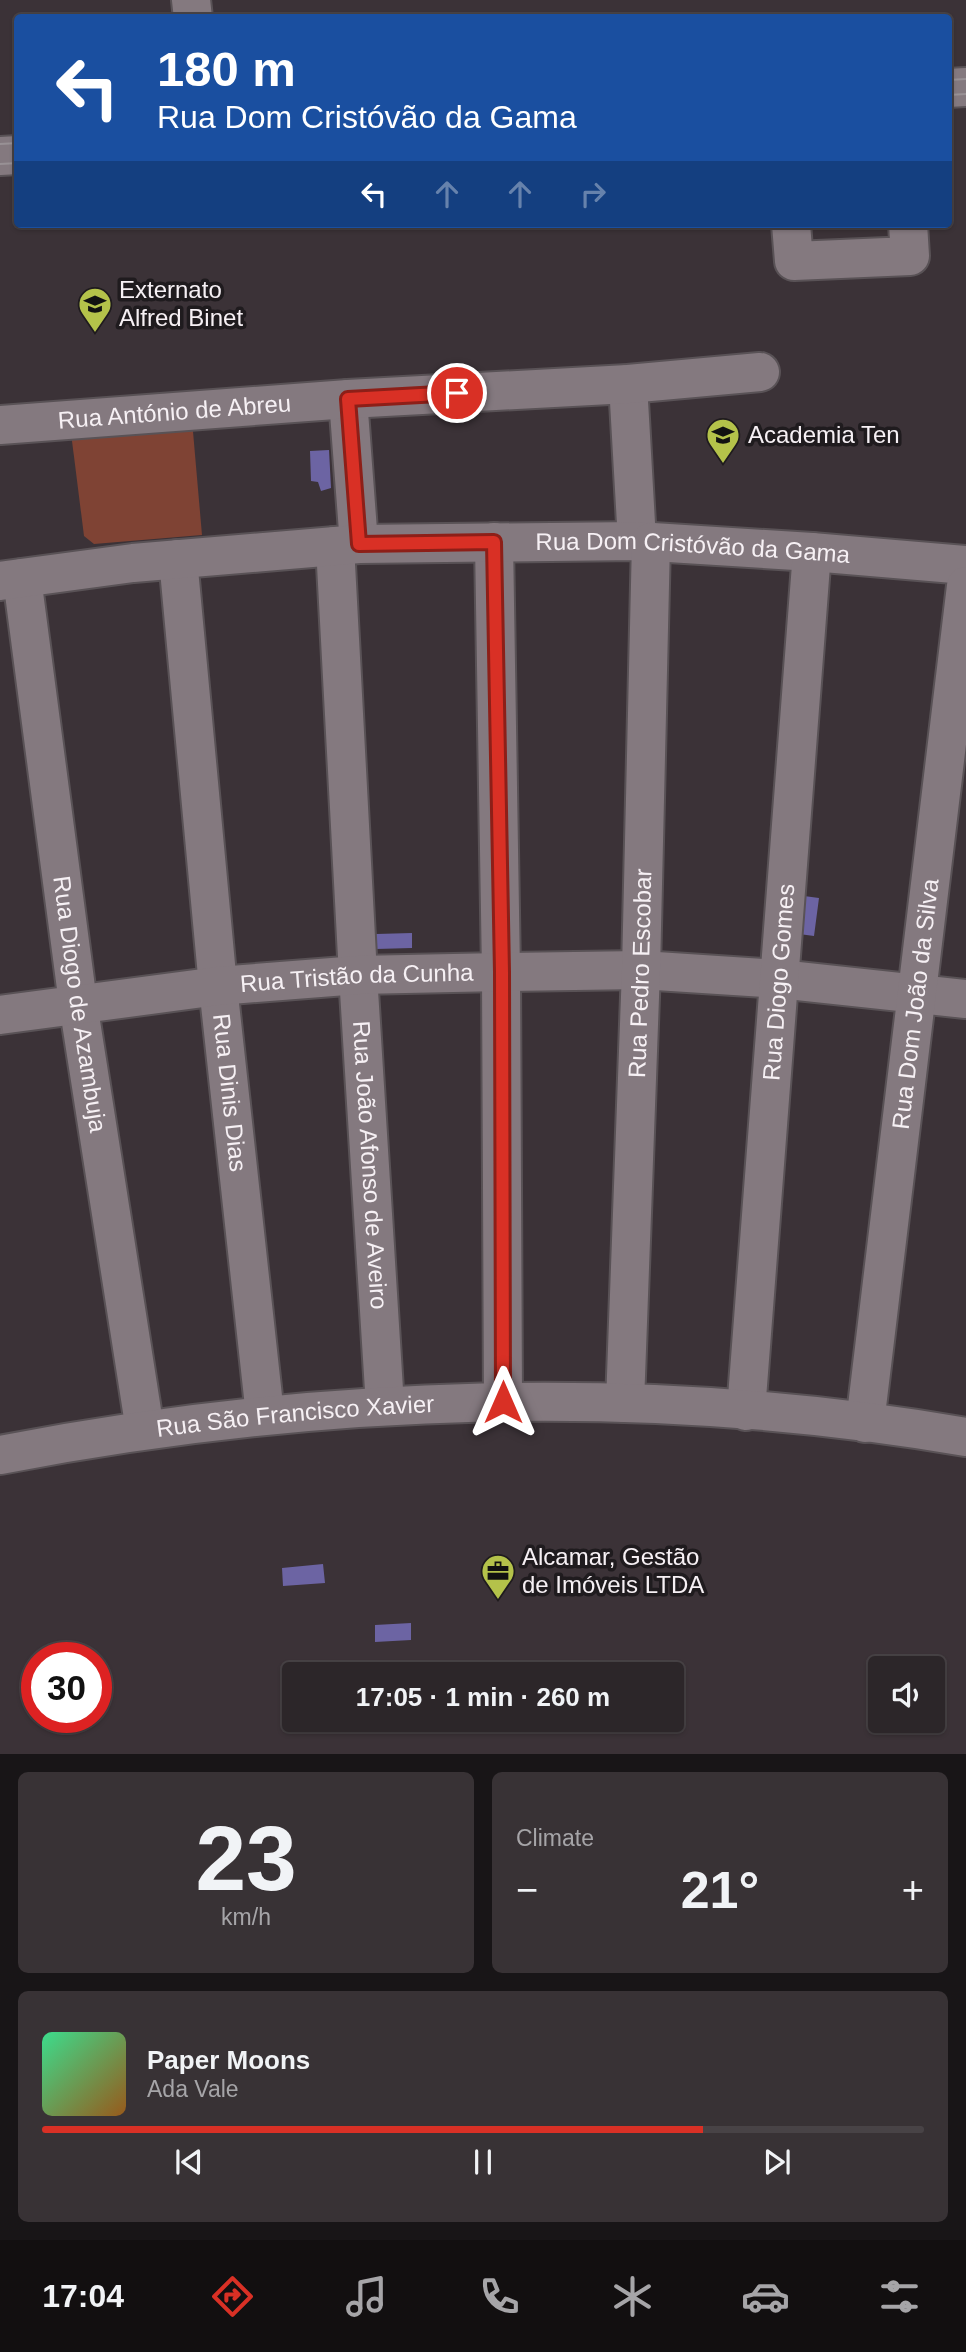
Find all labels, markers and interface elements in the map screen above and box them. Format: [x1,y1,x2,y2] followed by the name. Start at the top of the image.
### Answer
[42,42,133,133] icon: left
[157,42,296,96] text: 180 m
[157,99,577,135] text: Rua Dom Cristóvão da Gama
[355,175,393,213] icon: left
[428,175,466,213] icon: ahead
[501,175,539,213] icon: ahead
[574,175,612,213] icon: right
[119,276,243,331] place label: Externato Alfred Binet
[76,285,114,334] school or university icon: Externato Alfred Binet
[427,363,487,423] pin
[438,374,476,412] icon: arrive
[57,389,292,434] street label: Rua António de Abreu
[704,416,742,465] school or university icon: Academia Ten
[748,421,900,448] place label: Academia Ten
[535,527,852,568] street label: Rua Dom Cristóvão da Gama
[623,868,656,1078] street label: Rua Pedro Escobar
[48,874,112,1135] street label: Rua Diogo de Azambuja
[887,876,944,1131] street label: Rua Dom João da Silva
[757,883,799,1082] street label: Rua Diogo Gomes
[239,959,474,997] street label: Rua Tristão da Cunha
[208,1012,252,1173] street label: Rua Dinis Dias
[348,1020,393,1310] street label: Rua João Afonso de Aveiro
[466,1365,540,1439] position arrow
[154,1390,435,1442] street label: Rua São Francisco Xavier
[522,1543,704,1598] place label: Alcamar, Gestão de Imóveis LTDA
[479,1552,517,1601] office icon: Alcamar, Gestão de Imóveis LTDA
[21,1642,112,1733] speed limit sign: 30
[868,1656,945,1733] map controls
[868,1656,945,1733] button: sound
[356,1682,610,1712] text: 17:05 · 1 min · 260 m
[195,1808,297,1909] text: 23
[516,1825,594,1851] text: Climate
[681,1861,759,1919] text: 21°
[516,1869,538,1911] text: −
[902,1869,924,1911] text: +
[221,1904,271,1930] text: km/h
[147,2045,310,2075] text: Paper Moons
[147,2076,239,2102] text: Ada Vale
[170,2143,208,2181] icon: previous
[464,2143,502,2181] icon: pause
[758,2143,796,2181] icon: next
[208,2272,257,2321] icon: directions
[342,2272,391,2321] icon: music
[475,2272,524,2321] icon: phone
[608,2272,657,2321] icon: climate
[741,2272,790,2321] icon: car
[875,2272,924,2321] icon: filters
[42,2278,124,2314] text: 17:04

